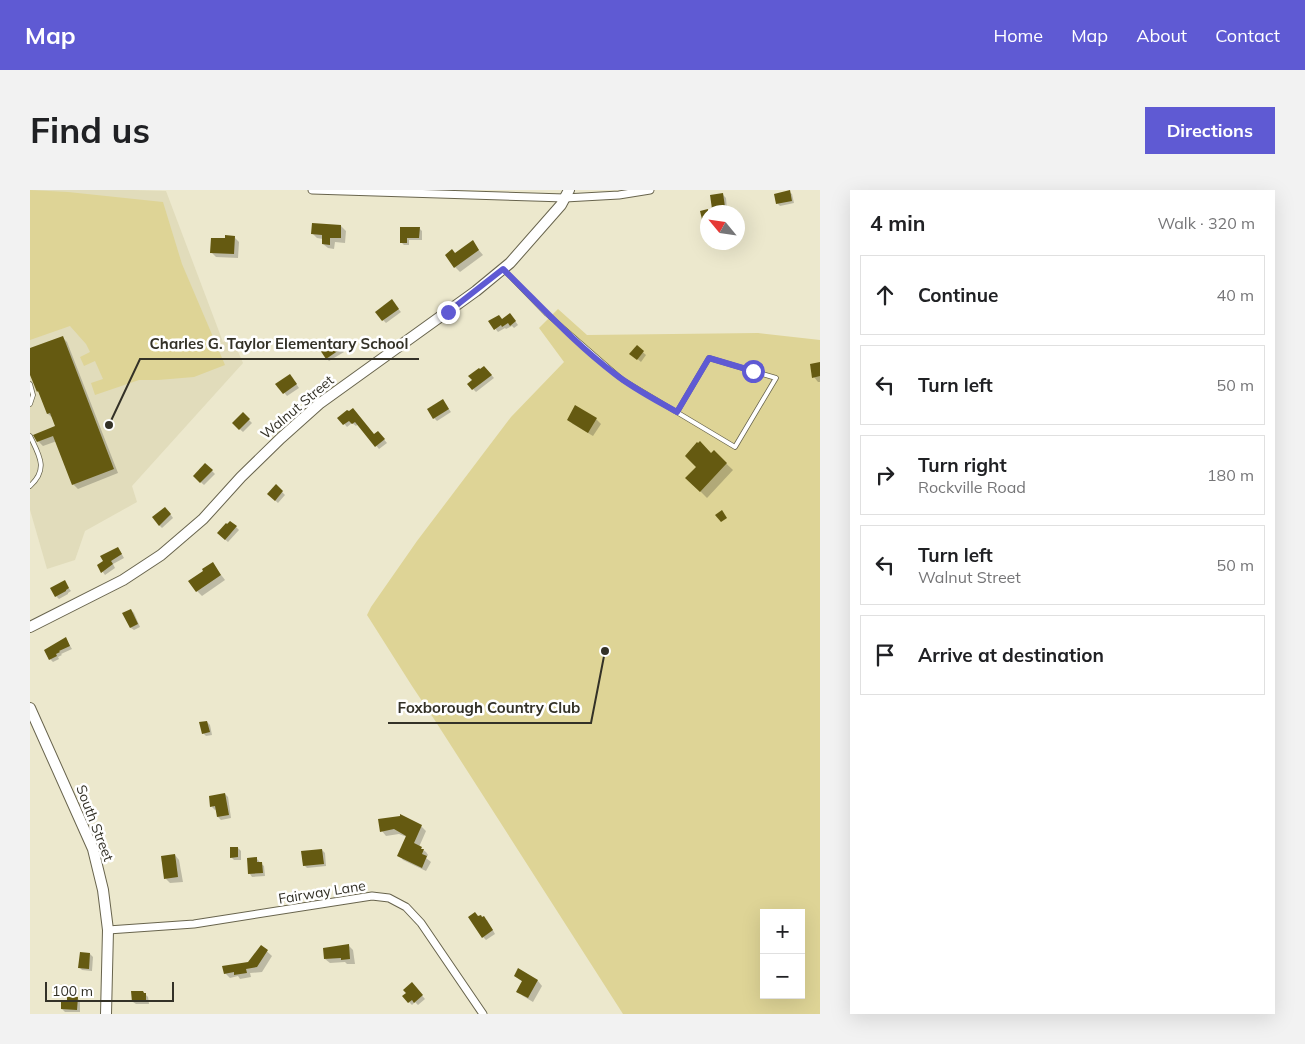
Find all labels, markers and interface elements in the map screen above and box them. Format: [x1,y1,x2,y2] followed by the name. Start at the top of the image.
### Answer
[25,20,76,50] text: Map
[993,24,1043,47] text: Home
[1071,24,1108,47] text: Map
[1136,24,1187,47] text: About
[1215,24,1280,47] text: Contact
[1145,107,1275,154] button: Directions
[30,108,150,152] text: Find us
[700,205,745,250] north arrow
[870,210,925,236] text: 4 min
[1157,213,1255,233] text: Walk · 320 m
[871,281,899,309] icon: ahead
[918,283,998,307] text: Continue
[1217,285,1254,305] text: 40 m
[437,301,460,324] route end
[140,329,419,359] callout: Charles G. Taylor Elementary School
[150,334,408,353] text: Charles G. Taylor Elementary School
[742,360,765,383] route start
[257,371,337,443] street label: Walnut Street
[871,371,899,399] icon: left
[918,373,993,397] text: Turn left
[1217,375,1254,395] text: 50 m
[918,453,1007,477] text: Turn right
[871,461,899,489] icon: right
[1207,465,1254,485] text: 180 m
[918,477,1026,497] text: Rockville Road
[918,543,993,567] text: Turn left
[871,551,899,579] icon: left
[1217,555,1254,575] text: 50 m
[918,567,1021,587] text: Walnut Street
[871,641,899,669] icon: arrive
[918,643,1104,667] text: Arrive at destination
[388,693,591,723] callout: Foxborough Country Club
[398,698,580,717] text: Foxborough Country Club
[72,782,118,864] street label: South Street
[277,876,367,908] street label: Fairway Lane
[760,909,805,999] map controls
[760,909,805,954] button: +
[760,954,805,999] button: −
[45,979,174,1002] scale bar
[52,982,93,1000] text: 100 m

